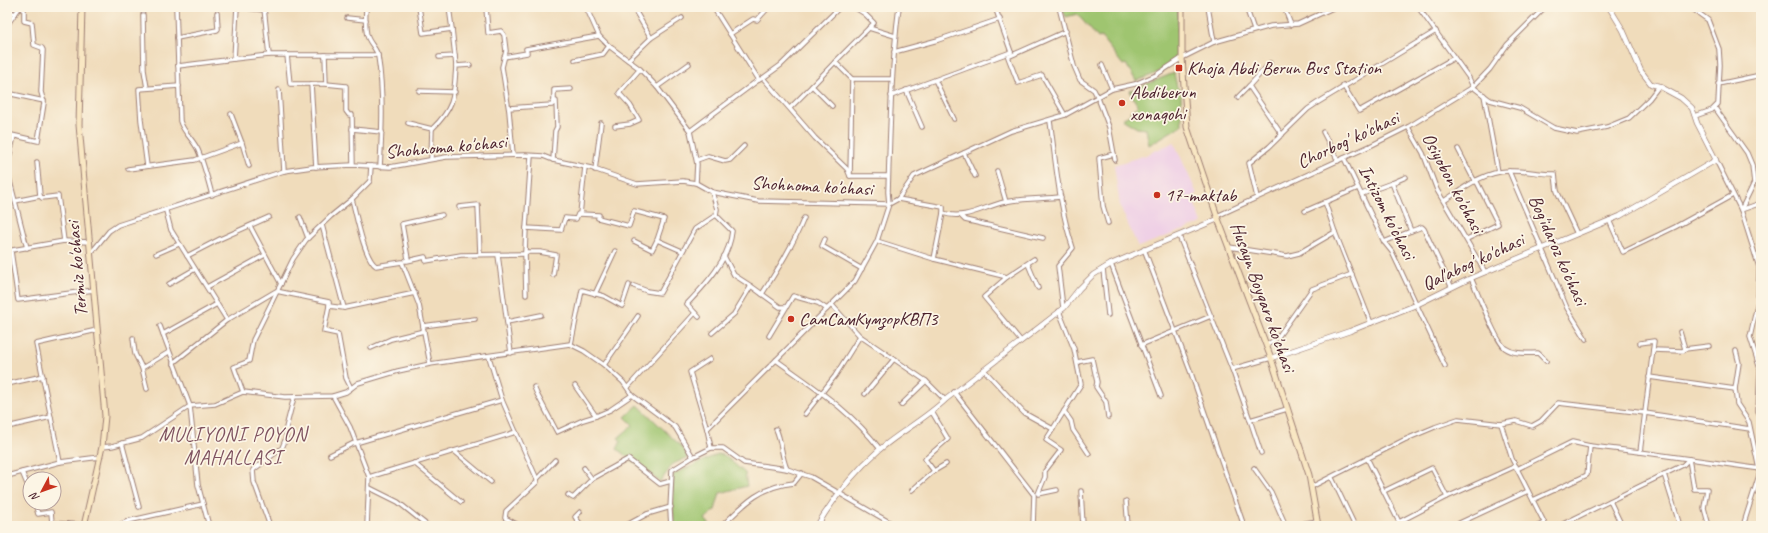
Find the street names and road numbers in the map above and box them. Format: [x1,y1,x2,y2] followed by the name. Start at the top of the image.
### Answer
[1293,105,1405,174] street label: Сhorbog' ko'chasi
[1416,129,1491,240] street label: Osiyobon ko'chasi
[384,130,510,164] street label: Shohnoma ko'chasi
[1353,161,1422,266] street label: Intizom ko'chasi
[751,171,876,201] street label: Shohnoma ko'chasi
[1523,191,1594,311] street label: Bog'idaroz ko'chasi
[61,218,93,318] street label: Termiz ko'chasi
[1225,219,1302,377] street label: Husayn Boyqaro ko'chasi
[1418,227,1530,296] street label: Qal'abog' ko'chasi

